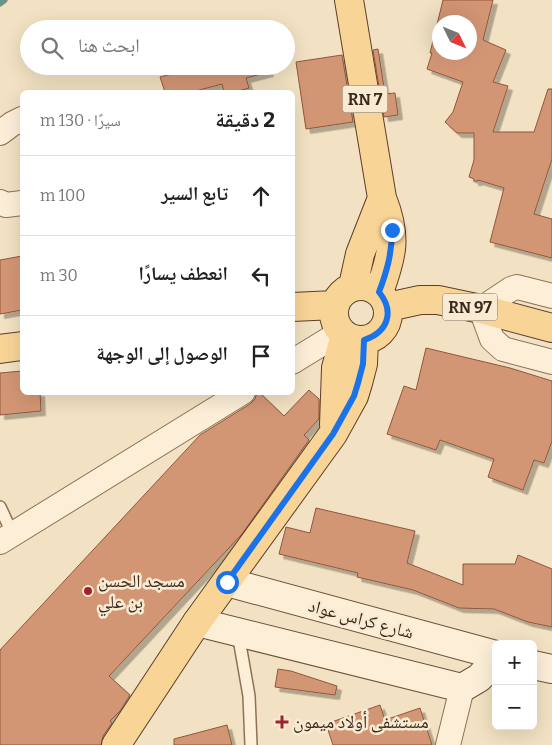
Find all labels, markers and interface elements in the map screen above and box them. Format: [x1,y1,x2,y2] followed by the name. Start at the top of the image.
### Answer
[432,15,477,60] north arrow
[20,20,295,75] search box
[38,34,66,62] icon: search
[78,34,140,57] text: ابحث هنا
[342,86,388,112] road number: RN 7
[215,107,275,133] text: 2 دقيقة
[40,111,121,130] text: سيرًا · 130 m
[161,182,228,205] text: تابع السير
[247,182,275,210] icon: ahead
[40,186,85,205] text: 100 m
[381,219,404,242] route end
[138,262,228,285] text: انعطف يسارًا
[247,262,275,290] icon: left
[40,266,78,285] text: 30 m
[442,294,498,320] road number: RN 97
[96,342,228,365] text: الوصول إلى الوجهة
[247,342,275,370] icon: arrive
[98,570,185,617] place label: مسجد الحسن بن علي
[216,571,239,594] route start
[82,585,94,597] marker: مسجد الحسن بن علي
[306,594,416,644] street label: شارع كراس عواد
[492,640,537,730] map controls
[492,640,537,685] button: +
[492,685,537,730] button: −
[293,711,429,733] place label: مستشفى أولاد ميمون
[275,715,289,729] marker: مستشفى أولاد ميمون

